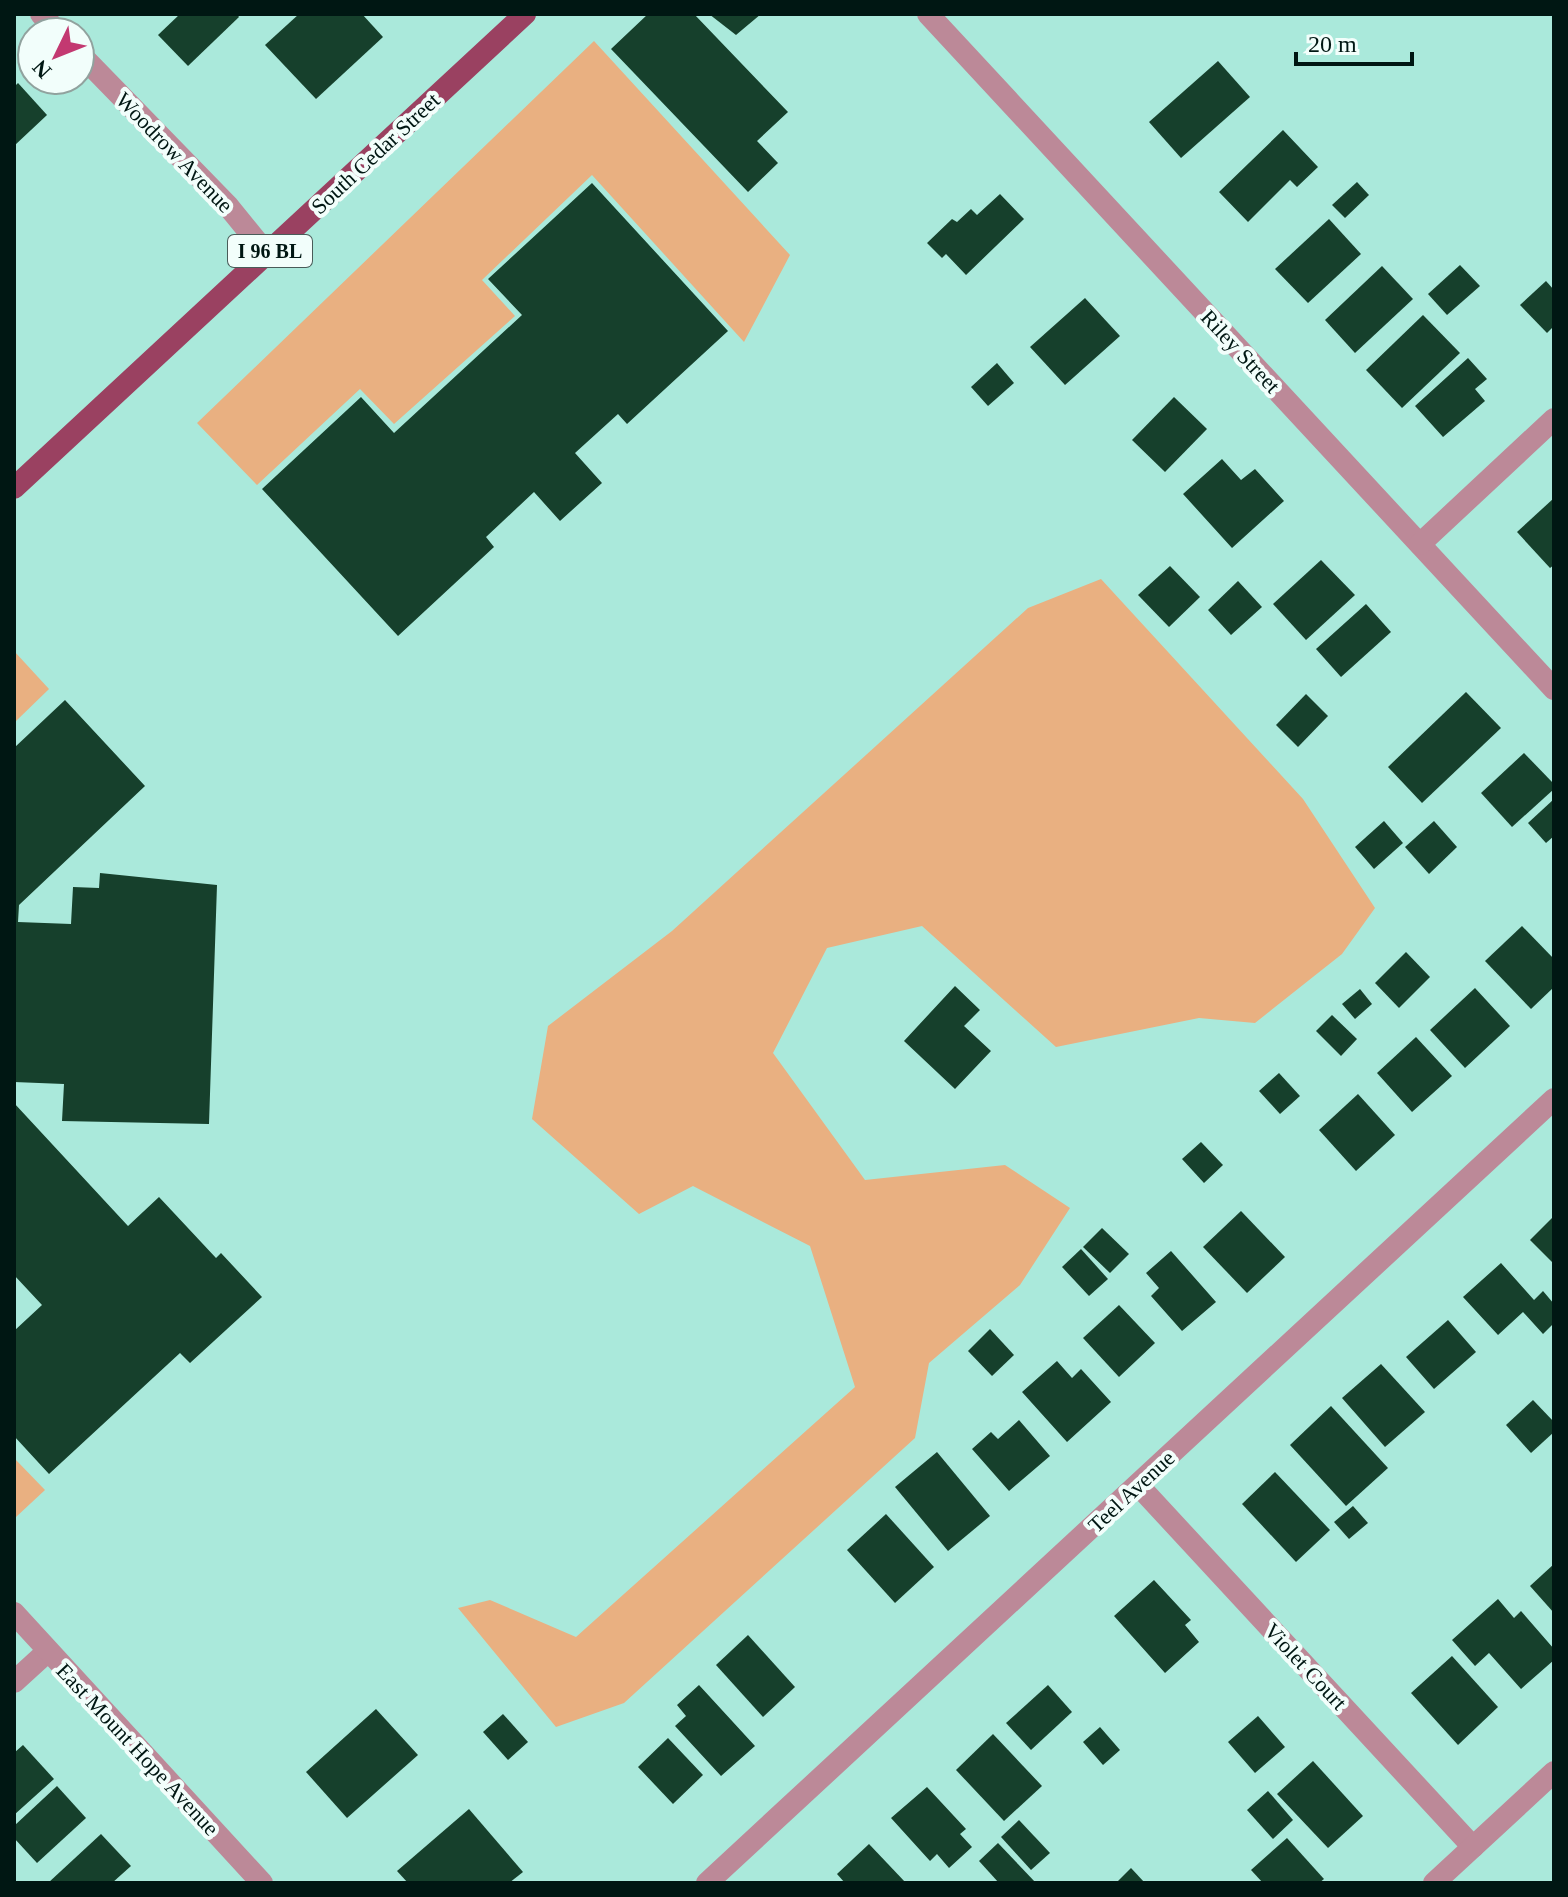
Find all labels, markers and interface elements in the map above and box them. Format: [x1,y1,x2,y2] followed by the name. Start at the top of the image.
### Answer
[16,16,96,96] north arrow
[1296,16,1412,66] scale bar
[1308,31,1357,57] text: 20 m
[27,55,56,84] text: N
[111,87,238,218] street label: Woodrow Avenue
[306,88,445,219] street label: South Cedar Street
[228,235,312,267] road number: I 96 BL
[1196,305,1285,398] street label: Riley Street
[1083,1445,1180,1538] street label: Teel Avenue
[1259,1618,1352,1715] street label: Violet Court
[51,1658,224,1841] street label: East Mount Hope Avenue

